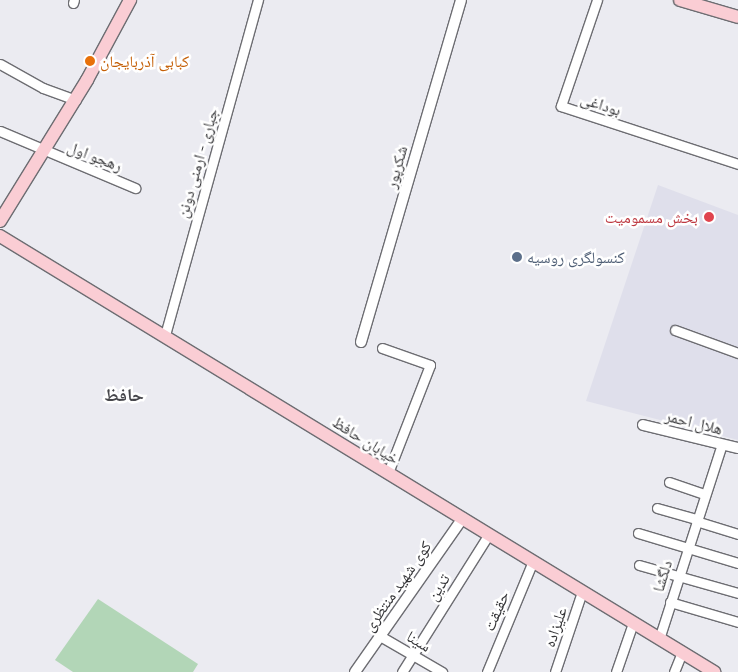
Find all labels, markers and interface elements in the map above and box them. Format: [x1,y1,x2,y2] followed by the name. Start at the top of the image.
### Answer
[100,51,189,71] place label: کبابی آذربایجان
[84,55,96,67] marker: کبابی آذربایجان
[578,88,624,120] street label: بوداغی
[172,105,222,221] street label: جباری - ارمنی دونن
[65,137,125,175] street label: رهجو اول
[381,143,411,191] street label: شکرپور
[605,207,698,227] place label: بخش مسمومیت
[702,210,716,224] marker: بخش مسمومیت
[527,247,625,267] place label: کنسولگری روسیه
[511,251,523,263] marker: کنسولگری روسیه
[104,383,144,405] district label: حافظ
[663,406,725,438] street label: هلال احمر
[329,412,403,468] street label: خیابان حافظ
[359,537,435,635] street label: کوی شهید منتظری
[648,558,676,594] street label: دلگشا
[422,570,454,604] street label: تدین
[479,588,513,634] street label: حقیقت
[539,604,571,650] street label: علیزاده
[403,626,435,656] street label: سینا

